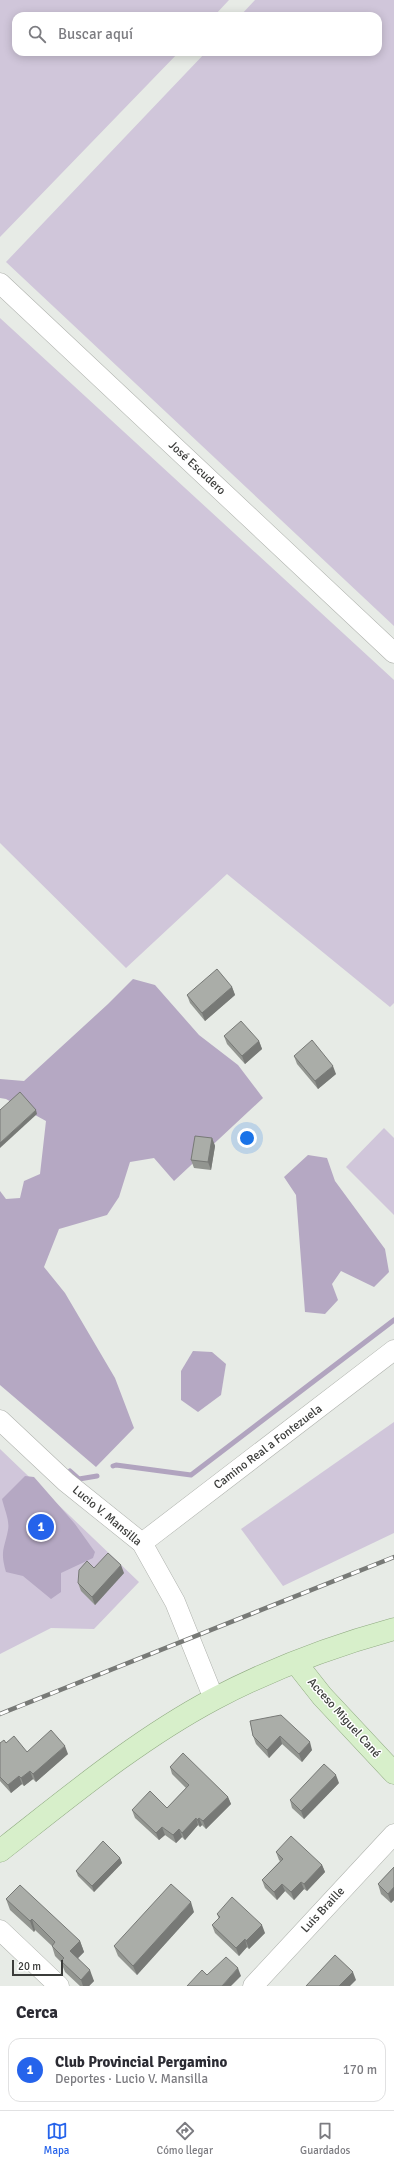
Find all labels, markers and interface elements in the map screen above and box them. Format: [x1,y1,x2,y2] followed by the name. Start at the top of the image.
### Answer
[12,12,382,56] search box
[26,23,48,45] icon: search
[58,25,133,43] text: Buscar aquí
[165,438,229,498] street label: José Escudero
[237,1128,257,1148] your location
[211,1401,325,1493] street label: Camino Real a Fontezuela
[69,1483,145,1549] street label: Lucio V. Mansilla
[28,1512,54,1542] pin: 1
[304,1675,384,1761] street label: Acceso Miguel Cané
[298,1884,348,1936] street label: Luis Braille
[12,1958,63,1977] scale bar
[18,1960,41,1973] text: 20 m
[16,2002,58,2023] text: Cerca
[55,2053,227,2071] text: Club Provincial Pergamino
[26,2062,34,2078] text: 1
[343,2062,377,2078] text: 170 m
[55,2071,208,2087] text: Deportes · Lucio V. Mansilla
[44,2120,69,2157] tab: Mapa
[157,2120,213,2157] tab: Cómo llegar
[300,2120,350,2157] tab: Guardados

